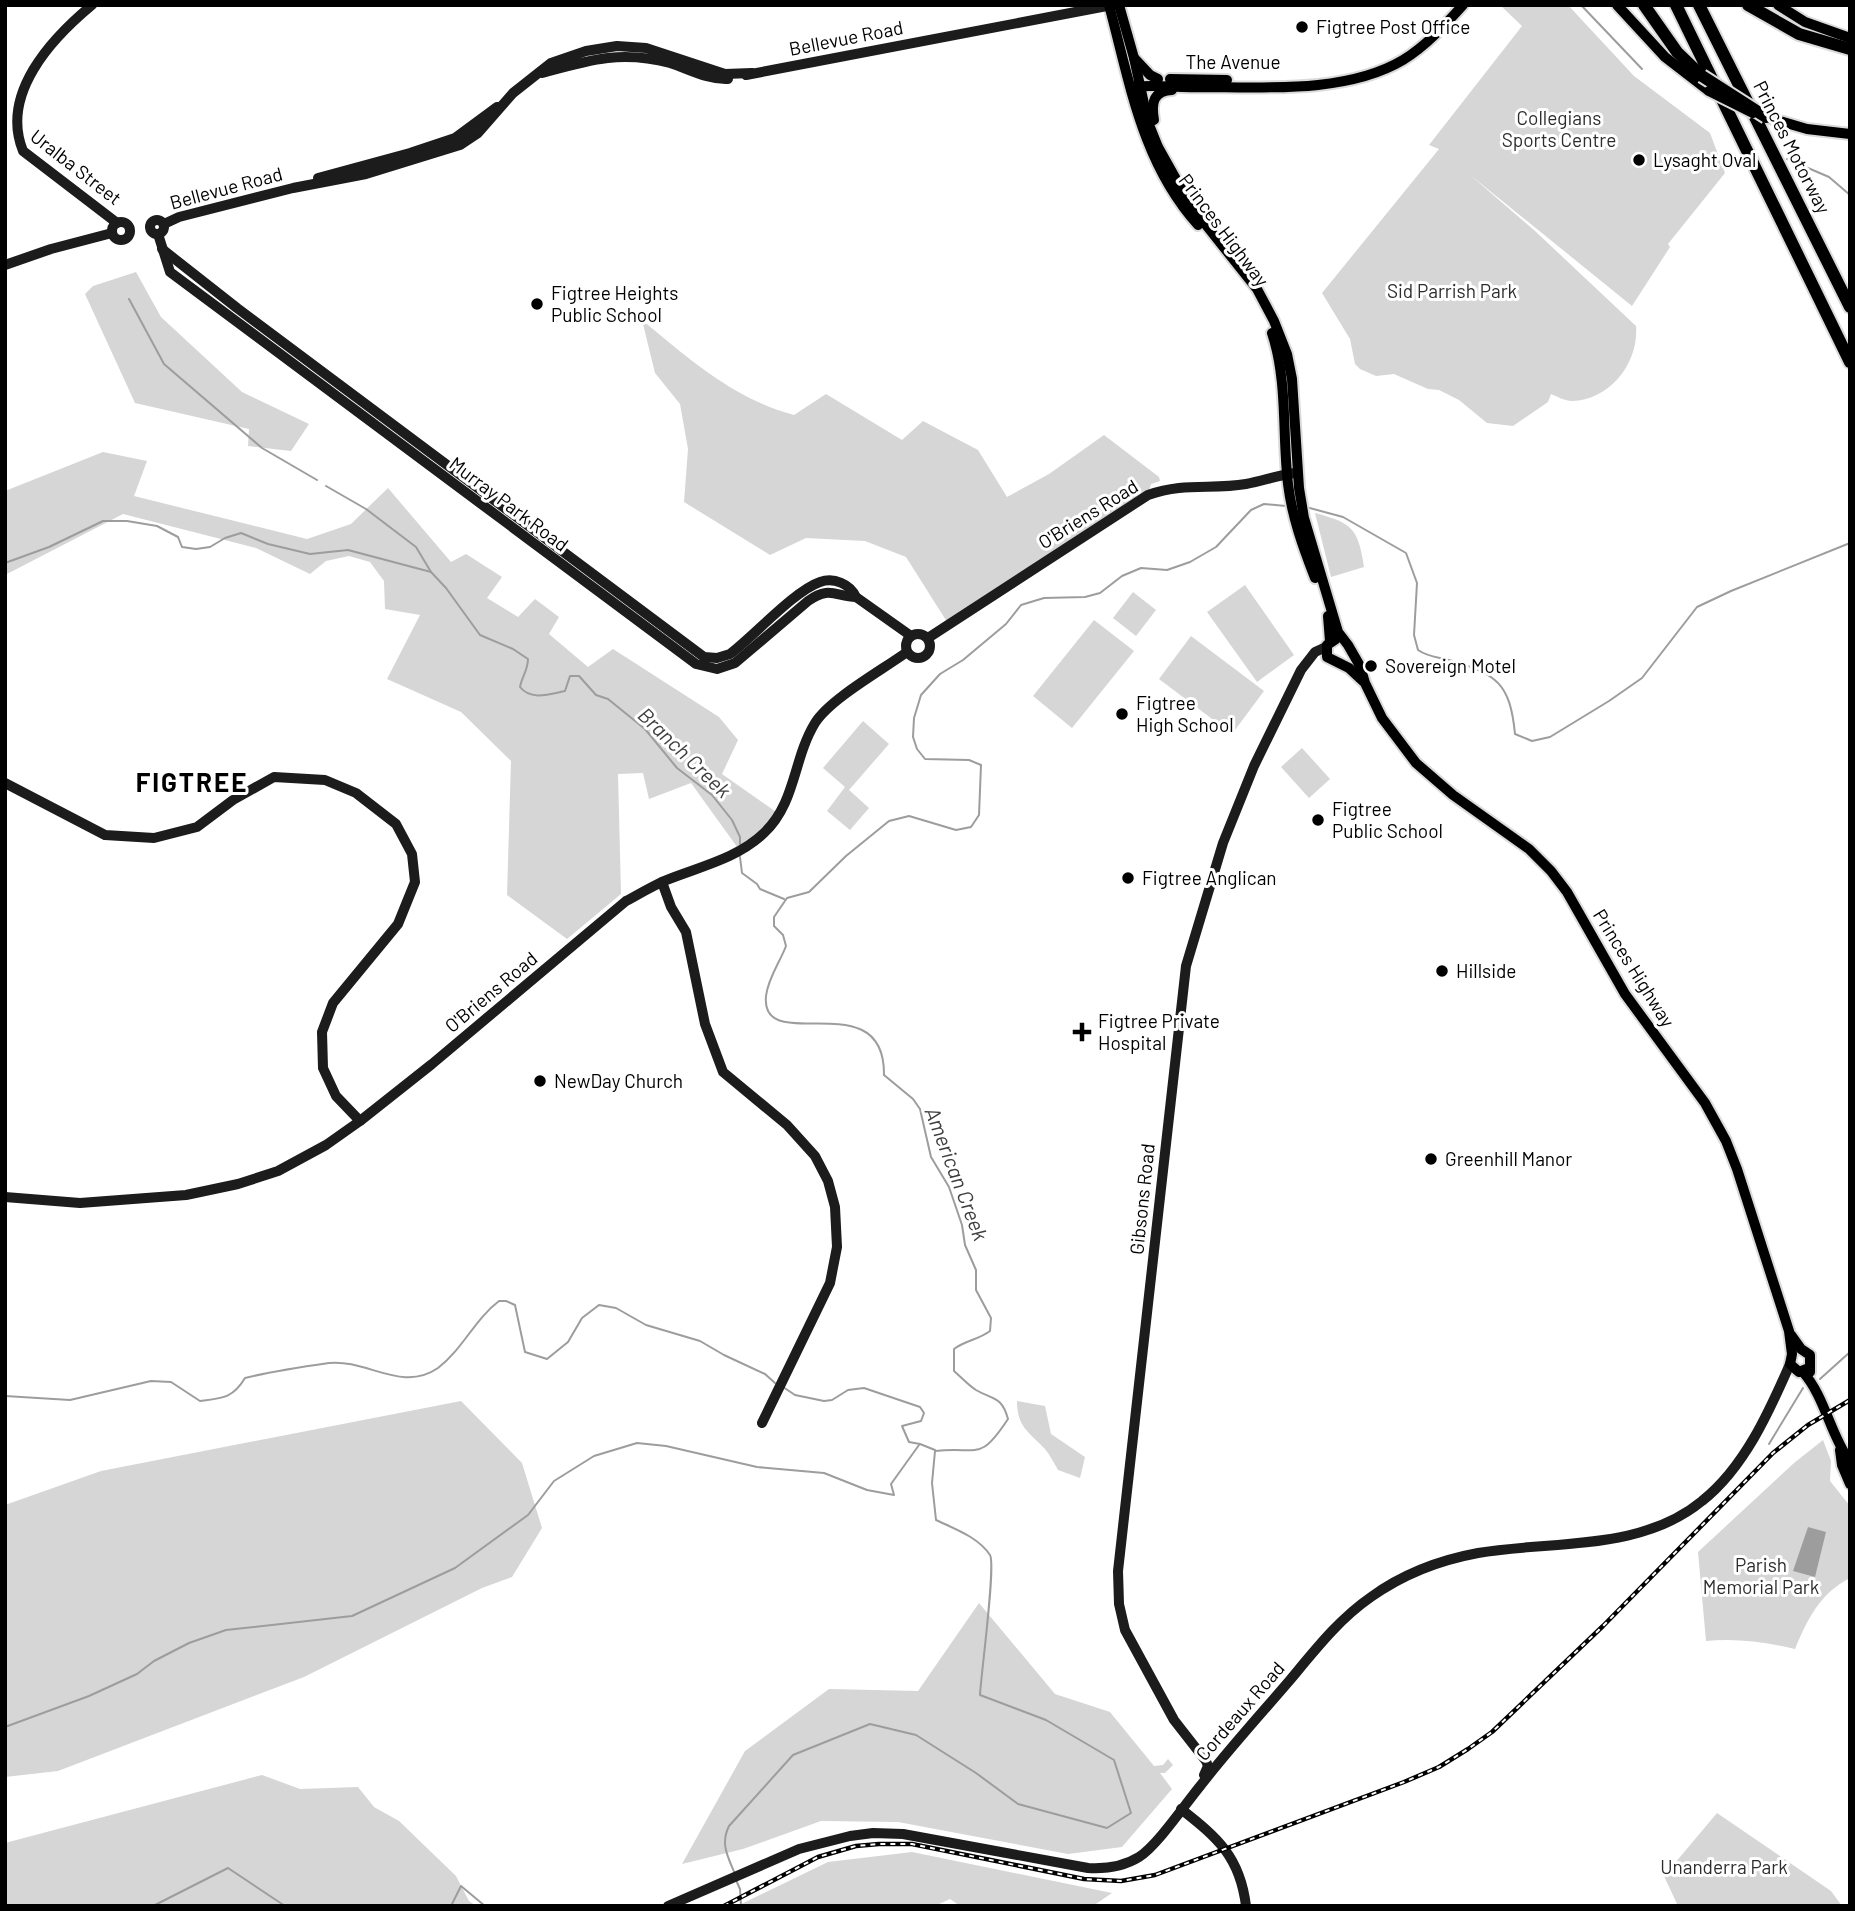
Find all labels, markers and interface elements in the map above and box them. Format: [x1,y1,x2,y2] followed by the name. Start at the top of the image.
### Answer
[787,15,905,60] street label: Bellevue Road
[1316,15,1470,38] place label: Figtree Post Office
[1294,19,1310,35] marker: Figtree Post Office
[1185,50,1281,73] street label: The Avenue
[1749,77,1836,217] street label: Princes Motorway
[1502,106,1616,151] park label: Collegians Sports Centre
[26,124,126,209] street label: Uralba Street
[1653,148,1756,171] place label: Lysaght Oval
[1631,152,1647,168] marker: Lysaght Oval
[167,161,285,214] street label: Bellevue Road
[1175,169,1274,291] street label: Princes Highway
[1387,279,1517,302] park label: Sid Parrish Park
[551,281,678,326] place label: Figtree Heights Public School
[529,296,545,312] marker: Figtree Heights Public School
[445,451,573,556] street label: Murray Park Road
[1034,474,1142,553] street label: O'Briens Road
[1385,654,1516,677] place label: Sovereign Motel
[1363,658,1379,674] marker: Sovereign Motel
[1136,691,1234,736] place label: Figtree High School
[634,702,737,803] water label: Branch Creek
[1114,706,1130,722] marker: Figtree High School
[136,766,248,797] district label: FIGTREE
[1332,797,1443,842] place label: Figtree Public School
[1310,812,1326,828] marker: Figtree Public School
[1142,866,1277,889] place label: Figtree Anglican
[1120,870,1136,886] marker: Figtree Anglican
[1589,904,1680,1031] street label: Princes Highway
[440,946,541,1037] street label: O'Briens Road
[1456,959,1517,982] place label: Hillside
[1434,963,1450,979] marker: Hillside
[1098,1009,1220,1054] place label: Figtree Private Hospital
[1072,1022,1092,1042] marker: Figtree Private Hospital
[554,1069,683,1092] place label: NewDay Church
[532,1073,548,1089] marker: NewDay Church
[920,1103,995,1244] water label: American Creek
[1124,1142,1159,1256] street label: Gibsons Road
[1445,1147,1572,1170] place label: Greenhill Manor
[1423,1151,1439,1167] marker: Greenhill Manor
[1703,1553,1819,1598] park label: Parish Memorial Park
[1190,1656,1289,1765] street label: Cordeaux Road
[1660,1855,1788,1878] park label: Unanderra Park

